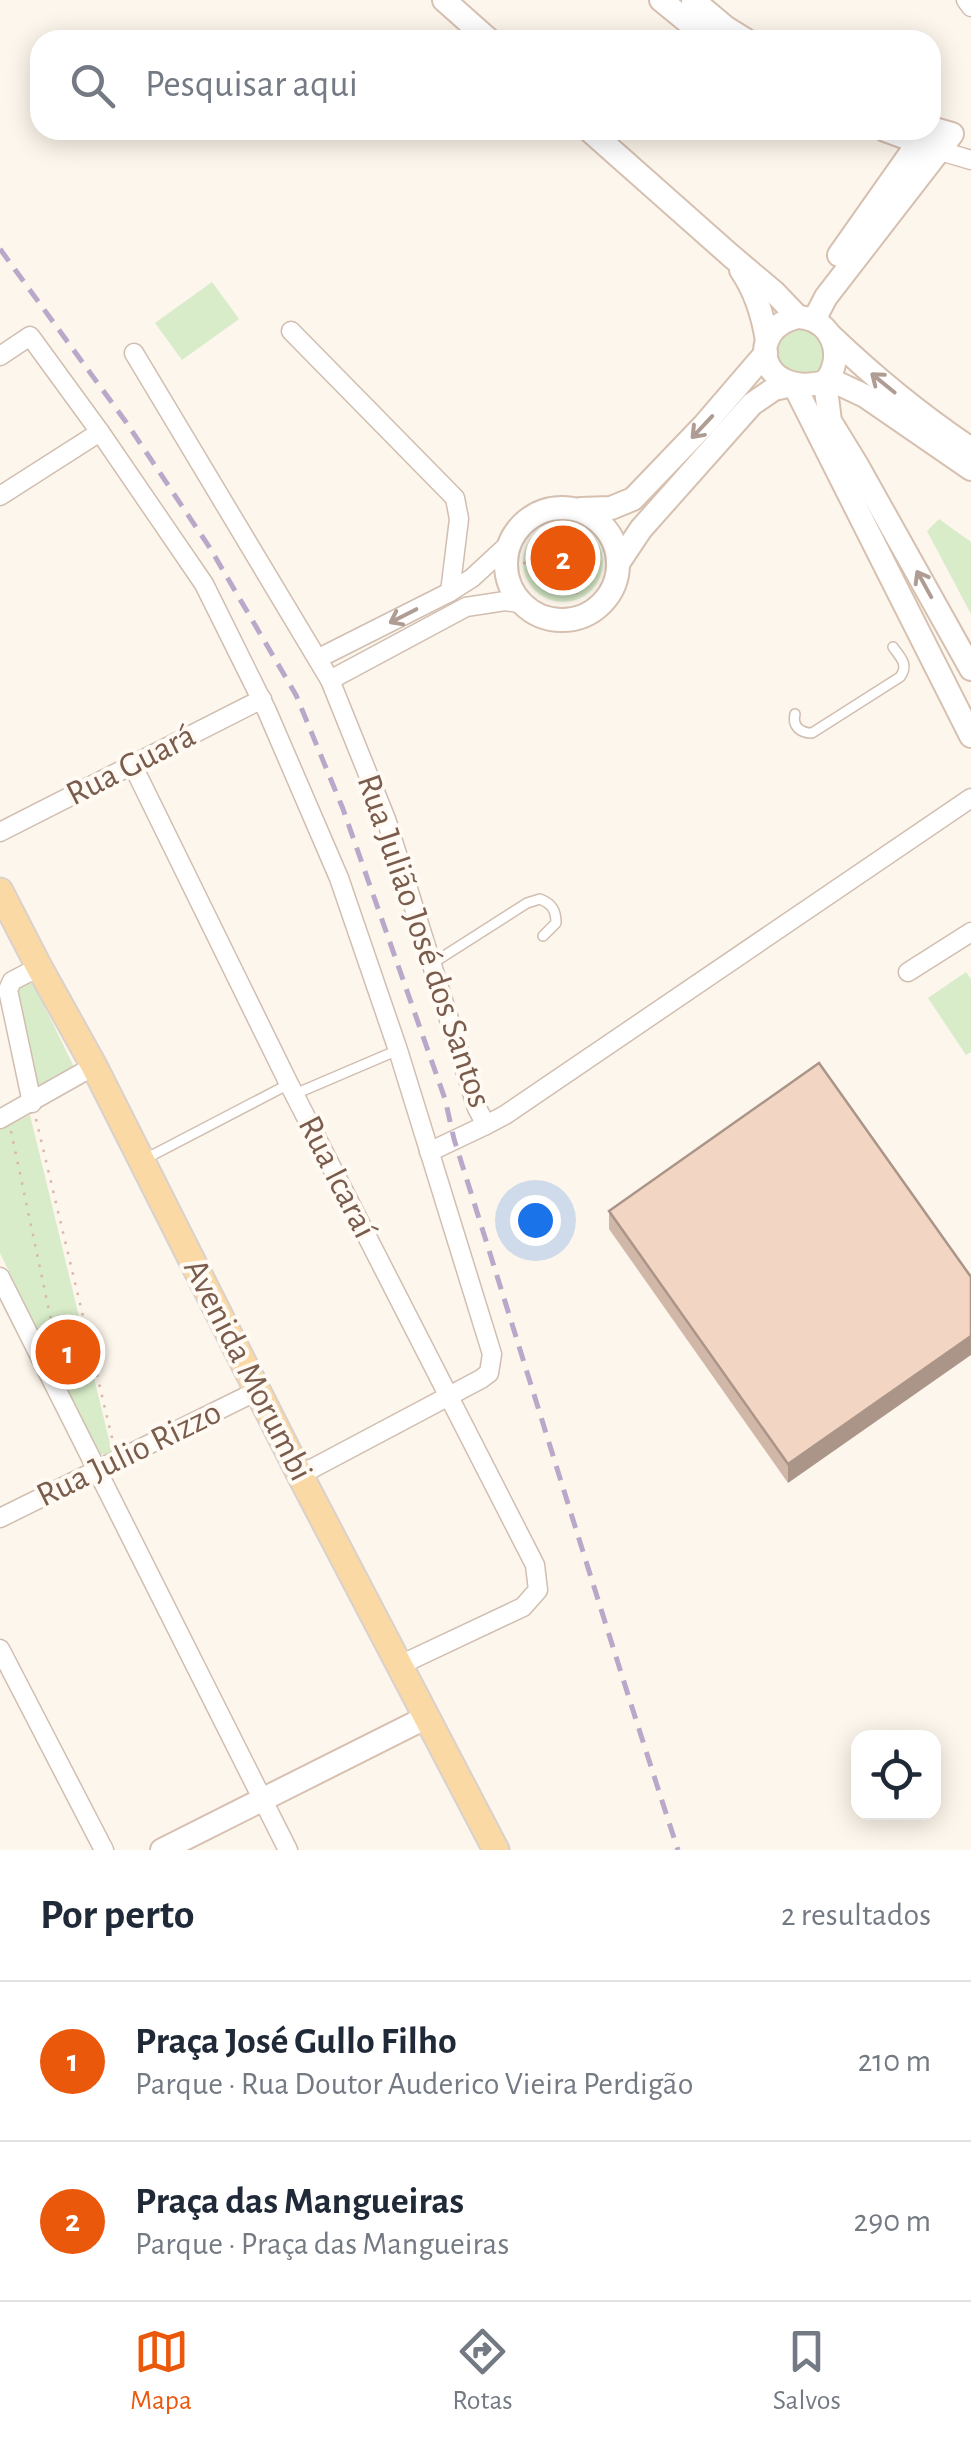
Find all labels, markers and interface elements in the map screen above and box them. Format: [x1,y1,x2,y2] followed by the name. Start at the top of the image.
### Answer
[30,30,941,140] search box
[65,58,120,113] icon: search
[145,66,358,104] text: Pesquisar aqui
[871,372,897,394] one-way arrow
[691,414,714,439] one-way arrow
[530,520,596,596] pin: 2
[913,570,933,600] one-way arrow
[388,607,418,626] one-way arrow
[61,718,201,812] street label: Rua Guará
[351,770,497,1112] street label: Rua Julião José dos Santos
[292,1110,383,1244] street label: Rua Icaraí
[510,1195,561,1246] your location
[177,1254,319,1486] street label: Avenida Morumbi
[36,1314,100,1390] pin: 1
[31,1394,227,1514] street label: Rua Julio Rizzo
[851,1730,941,1820] map controls
[851,1730,941,1820] button: locate
[40,1894,194,1936] text: Por perto
[781,1899,931,1931] text: 2 resultados
[135,2023,457,2061] text: Praça José Gullo Filho
[67,2045,78,2077] text: 1
[858,2045,931,2077] text: 210 m
[135,2068,693,2100] text: Parque · Rua Doutor Auderico Vieira Perdigão
[135,2183,464,2221] text: Praça das Mangueiras
[65,2205,80,2237] text: 2
[854,2205,931,2237] text: 290 m
[135,2228,509,2260] text: Parque · Praça das Mangueiras
[130,2324,192,2418] tab: Mapa
[452,2324,513,2418] tab: Rotas
[773,2324,841,2418] tab: Salvos

